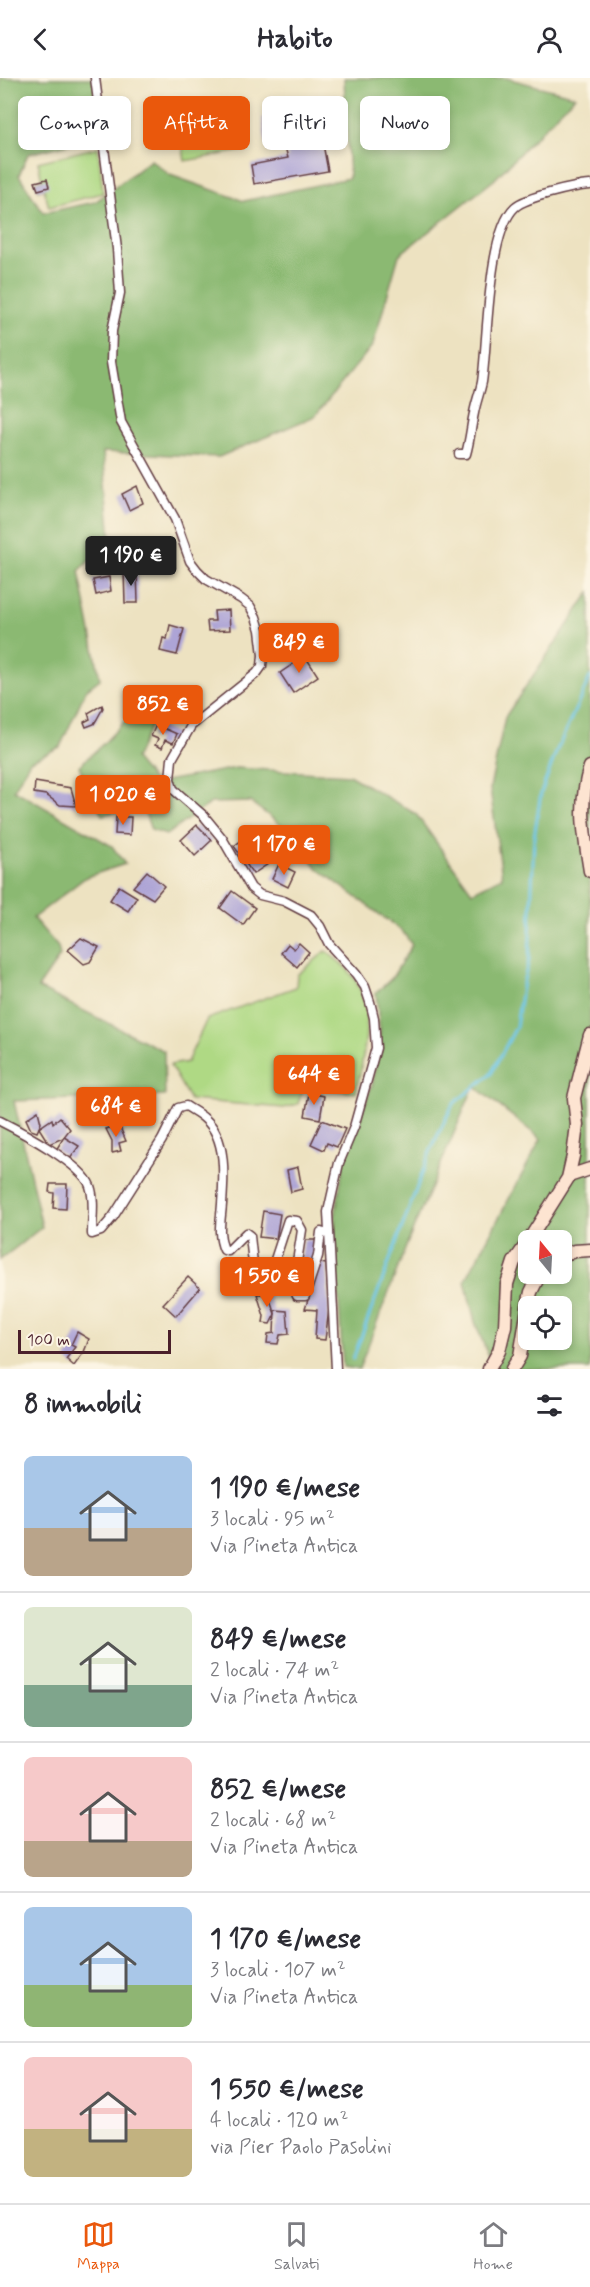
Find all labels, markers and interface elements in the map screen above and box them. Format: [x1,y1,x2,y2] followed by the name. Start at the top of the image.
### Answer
[257,22,333,57] text: Habito
[24,23,57,56] icon: back
[533,23,566,56] icon: person
[18,96,131,150] chip: Compra
[143,96,250,150] chip: Affitta
[262,96,348,150] chip: Filtri
[360,96,450,150] chip: Nuovo
[76,536,186,587] pin: 1 190 €
[99,542,163,569] text: 1 190 €
[257,623,341,674] pin: 849 €
[273,629,325,656] text: 849 €
[121,685,205,736] pin: 852 €
[137,691,189,718] text: 852 €
[68,775,178,826] pin: 1 020 €
[89,781,157,808] text: 1 020 €
[229,825,339,876] pin: 1 170 €
[252,831,316,858] text: 1 170 €
[272,1055,356,1106] pin: 644 €
[288,1061,340,1088] text: 644 €
[74,1087,158,1138] pin: 684 €
[90,1093,142,1120] text: 684 €
[518,1230,572,1284] north arrow
[518,1230,572,1350] map controls
[212,1257,322,1308] pin: 1 550 €
[234,1263,300,1290] text: 1 550 €
[518,1296,572,1350] button: locate
[18,1327,171,1354] scale bar
[27,1330,70,1351] text: 100 m
[24,1388,142,1422] text: 8 immobili
[533,1389,566,1422] icon: filters
[210,1472,360,1506] text: 1 190 €/mese
[72,1480,144,1552] icon: home
[210,1506,335,1533] text: 3 locali · 95 m²
[210,1533,358,1560] text: Via Pineta Antica
[210,1623,346,1657] text: 849 €/mese
[72,1631,144,1703] icon: home
[210,1657,339,1684] text: 2 locali · 74 m²
[210,1684,358,1711] text: Via Pineta Antica
[210,1773,346,1807] text: 852 €/mese
[72,1781,144,1853] icon: home
[210,1807,336,1834] text: 2 locali · 68 m²
[210,1834,358,1861] text: Via Pineta Antica
[210,1923,361,1957] text: 1 170 €/mese
[72,1931,144,2003] icon: home
[210,1957,346,1984] text: 3 locali · 107 m²
[210,1984,358,2011] text: Via Pineta Antica
[210,2073,364,2107] text: 1 550 €/mese
[72,2081,144,2153] icon: home
[210,2107,348,2134] text: 4 locali · 120 m²
[210,2134,392,2161] text: via Pier Paolo Pasolini
[77,2218,120,2275] tab: Mappa
[274,2218,319,2275] tab: Salvati
[473,2218,513,2275] tab: Home

